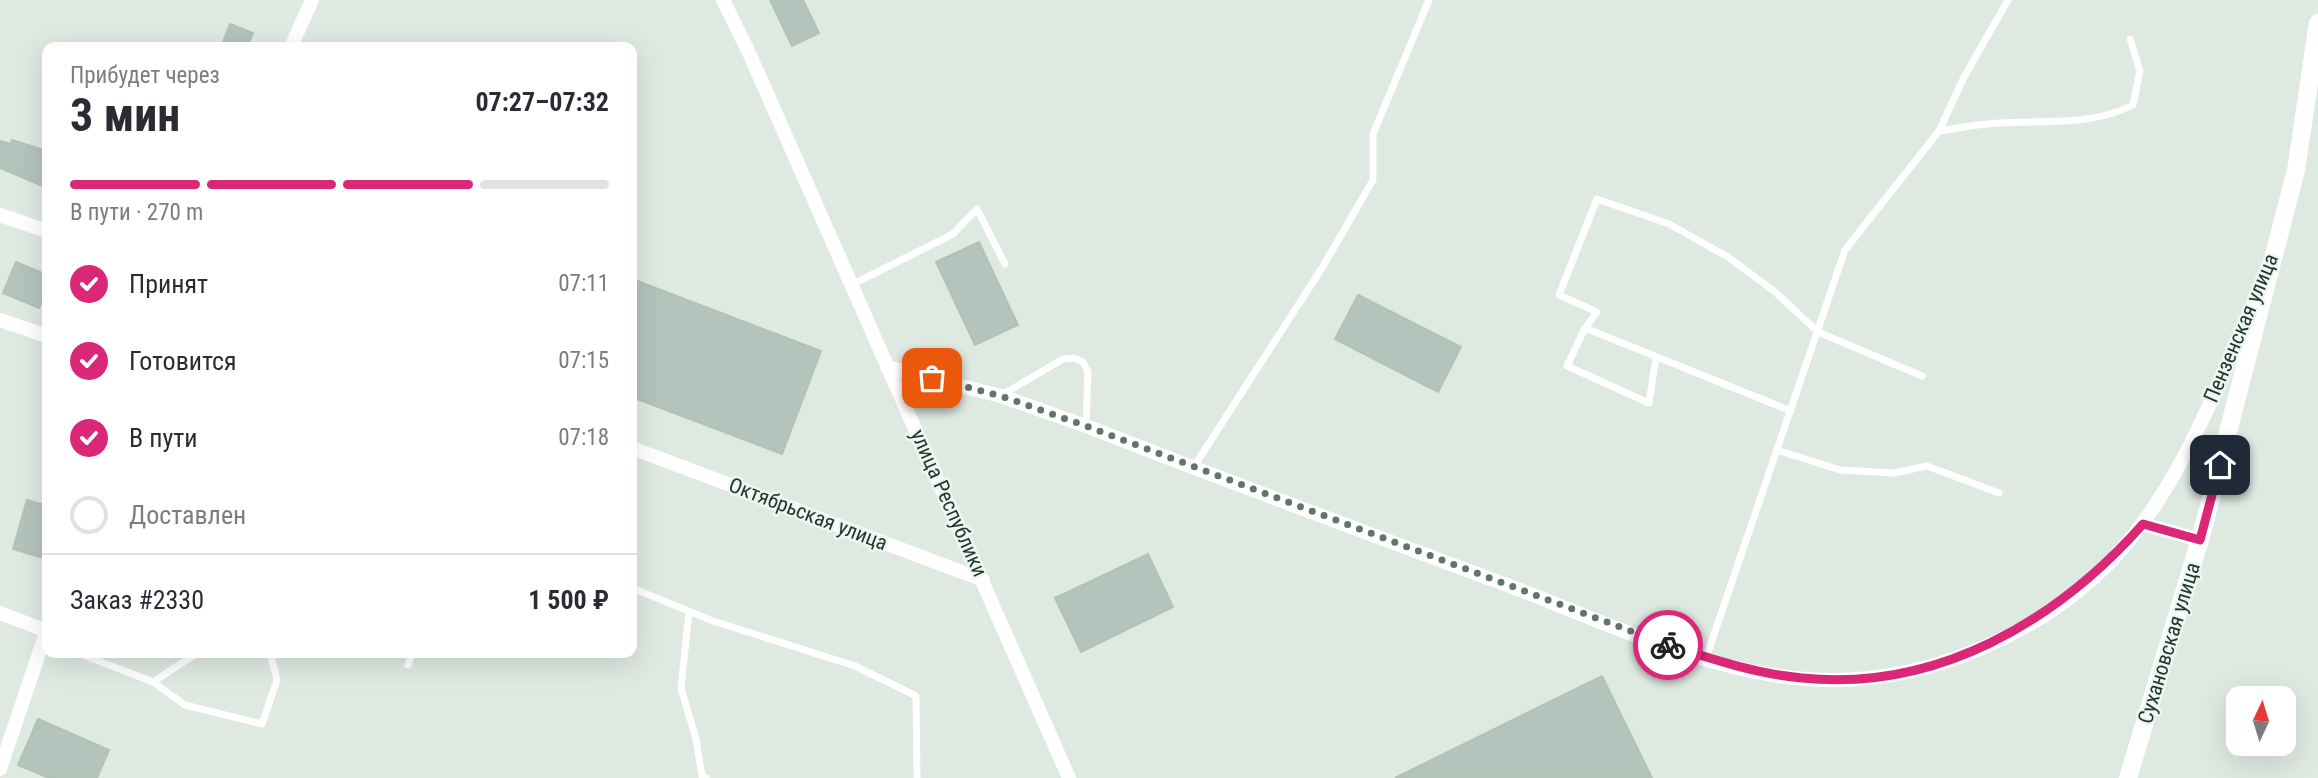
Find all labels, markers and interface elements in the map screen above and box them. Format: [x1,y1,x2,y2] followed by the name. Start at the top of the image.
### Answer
[70,62,220,89] text: Прибудет через
[475,87,609,117] text: 07:27–07:32
[70,88,180,142] text: 3 мин
[70,199,203,226] text: В пути · 270 m
[2199,250,2283,406] street label: Пензенская улица
[70,265,108,303] icon: check
[129,269,208,299] text: Принят
[558,270,609,297] text: 07:11
[70,342,108,380] icon: check
[129,346,237,376] text: Готовится
[558,347,609,374] text: 07:15
[902,348,962,408] pin
[913,359,951,397] icon: bag
[70,419,108,457] icon: check
[129,423,198,453] text: В пути
[558,424,609,451] text: 07:18
[906,426,992,580] street label: улица Республики
[2190,435,2250,495] pin
[2201,446,2239,484] icon: home
[725,473,891,555] street label: Октябрьская улица
[129,500,246,530] text: Доставлен
[2133,559,2205,727] street label: Сухановская улица
[70,585,204,615] text: Заказ #2330
[528,585,609,615] text: 1 500 ₽
[1633,610,1703,680] courier
[1649,626,1687,664] icon: bike
[2226,686,2296,756] north arrow
[2226,686,2296,756] map controls

